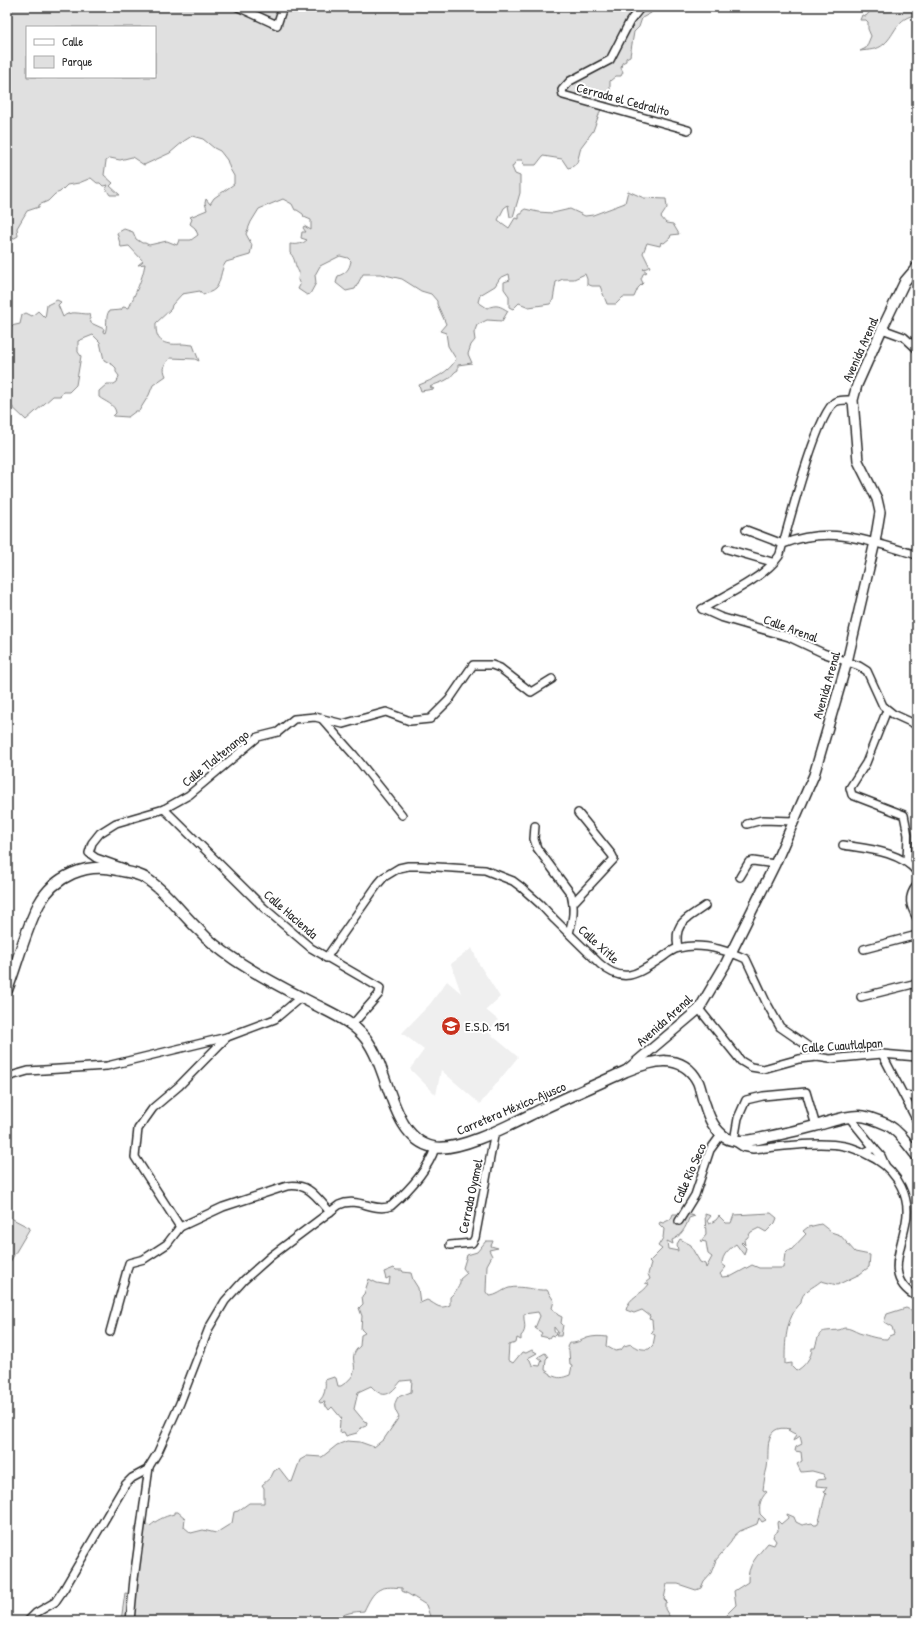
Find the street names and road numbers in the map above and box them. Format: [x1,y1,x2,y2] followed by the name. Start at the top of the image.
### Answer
[574,78,672,120] street label: Cerrada el Cedralito
[838,313,883,384] street label: Avenida Arenal
[761,610,821,646] street label: Calle Arenal
[808,649,844,721] street label: Avenida Arenal
[178,725,252,791] street label: Calle Tlaltenango
[260,885,322,943] street label: Calle Hacienda
[574,921,624,967] street label: Calle Xitle
[632,990,696,1050] street label: Avenida Arenal
[801,1033,883,1057] street label: Calle Cuautlalpan
[454,1077,568,1139] street label: Carretera México-Ajusco
[668,1140,710,1206] street label: Calle Río Seco
[453,1157,487,1235] street label: Cerrada Oyamel

